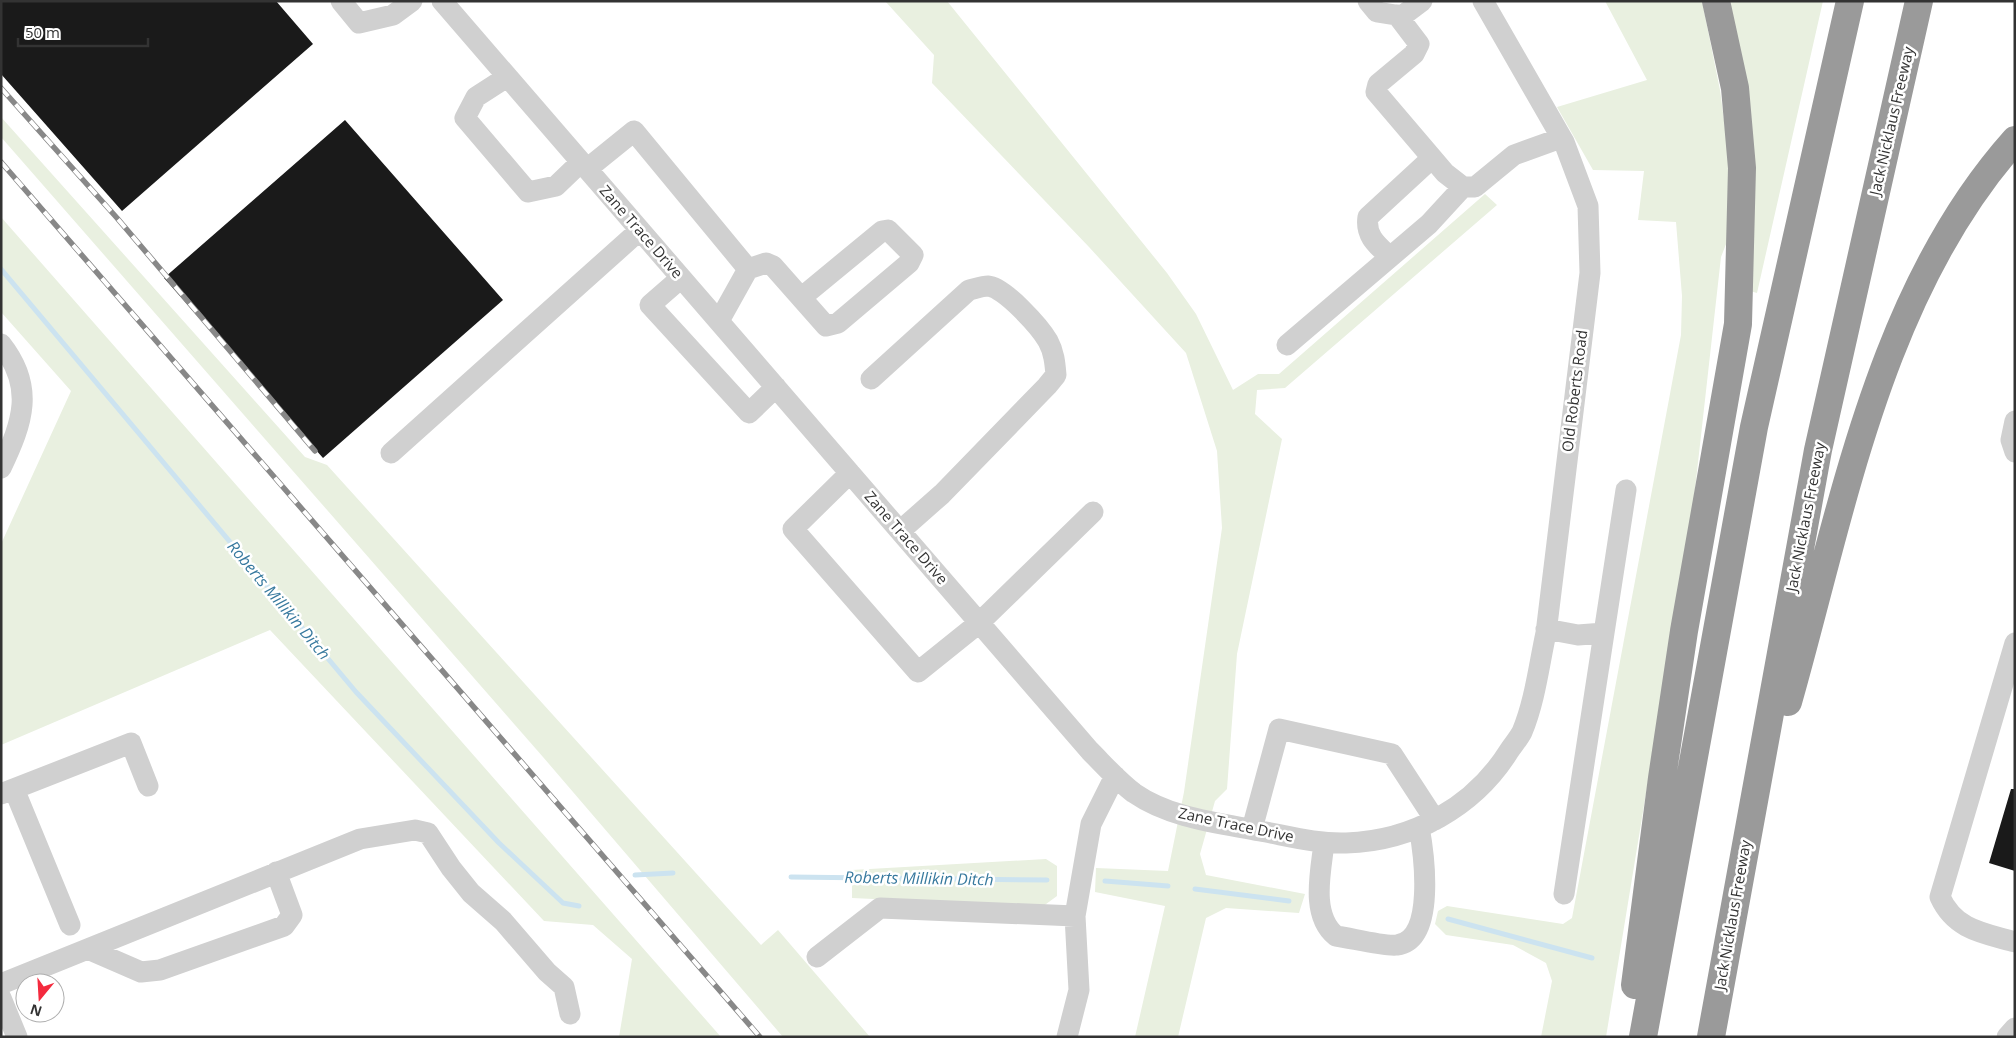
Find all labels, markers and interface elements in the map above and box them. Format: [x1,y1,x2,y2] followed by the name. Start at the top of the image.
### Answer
[18,15,148,47] scale bar
[25,22,60,42] text: 50 m
[1864,44,1918,199] street label: Jack Nicklaus Freeway
[596,180,688,282] street label: Zane Trace Drive
[1557,329,1591,453] street label: Old Roberts Road
[1780,440,1829,595] street label: Jack Nicklaus Freeway
[861,486,953,588] street label: Zane Trace Drive
[223,536,335,664] water label: Roberts Millikin Ditch
[1177,802,1296,846] street label: Zane Trace Drive
[1709,838,1755,993] street label: Jack Nicklaus Freeway
[844,866,994,890] water label: Roberts Millikin Ditch
[15,973,65,1023] north arrow
[27,1000,44,1022] text: N

